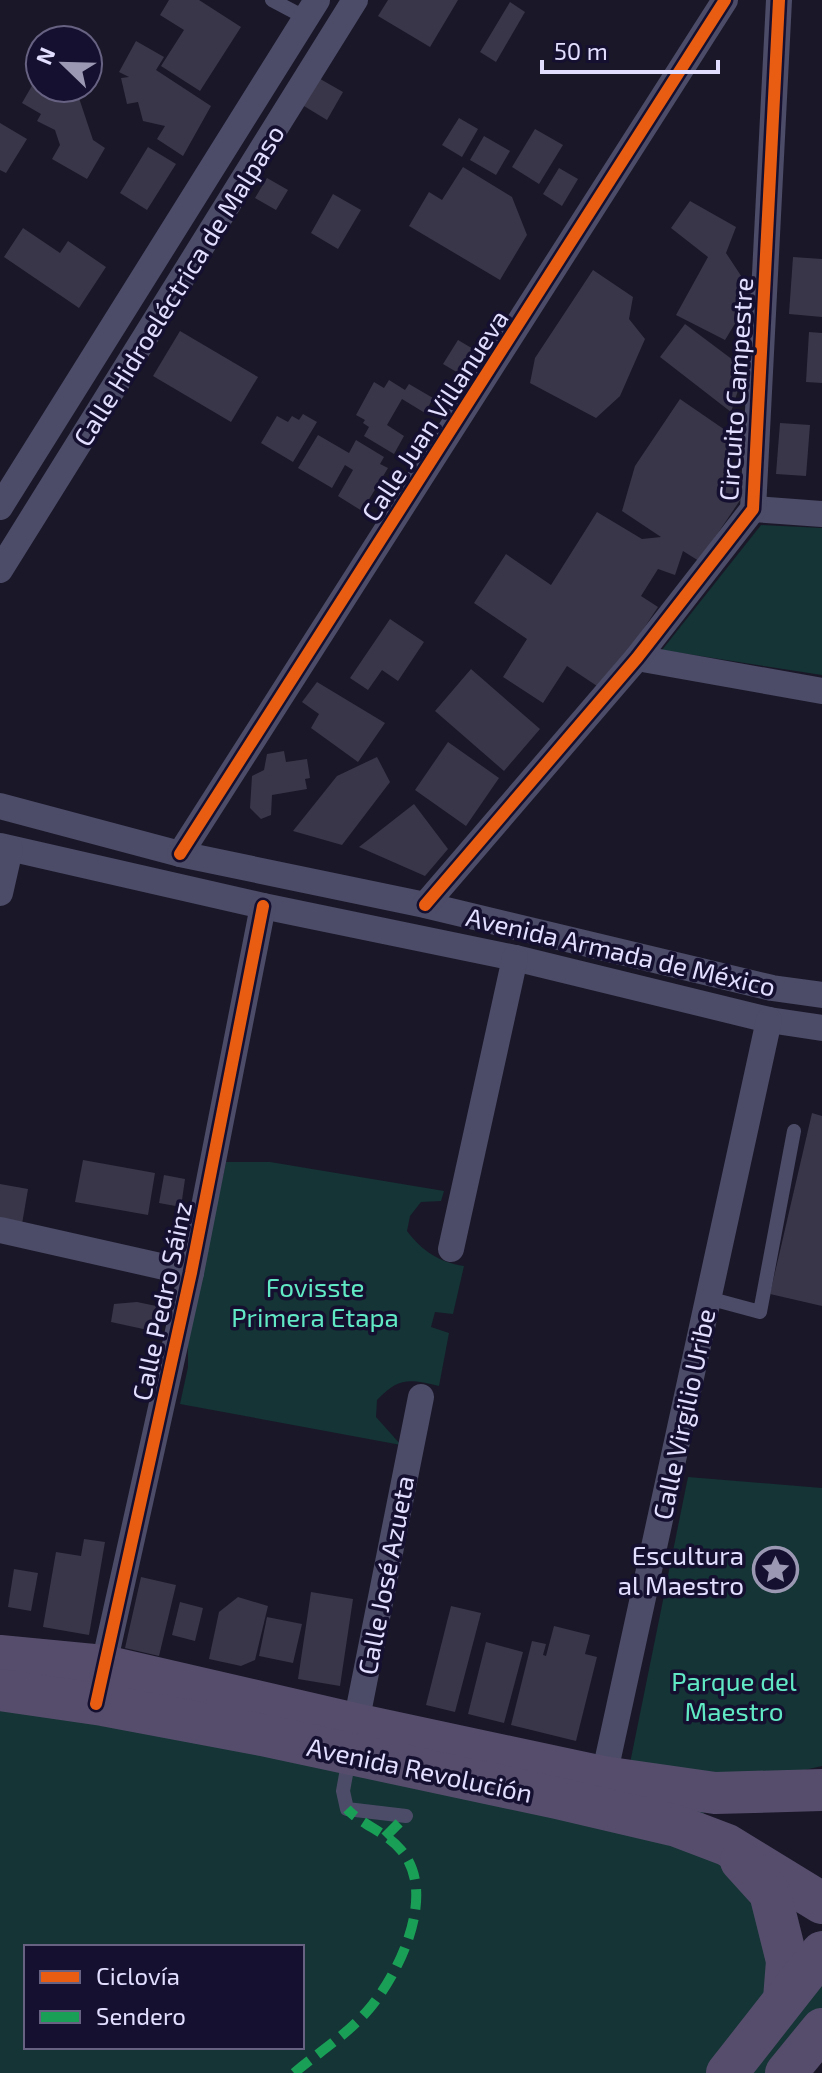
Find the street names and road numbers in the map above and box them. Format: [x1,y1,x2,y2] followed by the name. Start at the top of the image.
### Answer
[66,119,290,451] street label: Calle Hidroeléctrica de Malpaso
[712,276,758,502] street label: Circuito Campestre
[354,304,514,526] street label: Calle Juan Villanueva
[463,900,779,1002] street label: Avenida Armada de México
[125,1199,197,1403] street label: Calle Pedro Sáinz
[645,1306,721,1522] street label: Calle Virgilio Uribe
[351,1473,419,1677] street label: Calle José Azueta
[305,1730,535,1808] street label: Avenida Revolución

